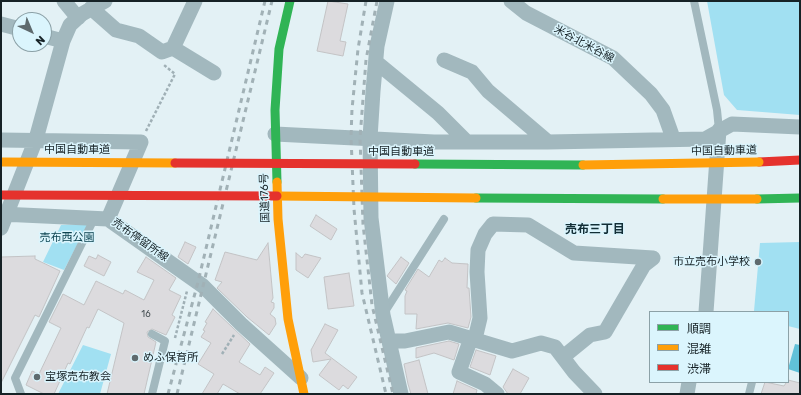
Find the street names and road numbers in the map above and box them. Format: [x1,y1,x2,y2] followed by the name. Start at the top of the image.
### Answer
[552,23,616,65] street label: 米谷北米谷線
[44,143,110,157] street label: 中国自動車道
[691,144,757,158] street label: 中国自動車道
[368,145,434,159] street label: 中国自動車道
[258,173,272,223] street label: 国道176号
[109,216,171,264] street label: 売布停留所線

